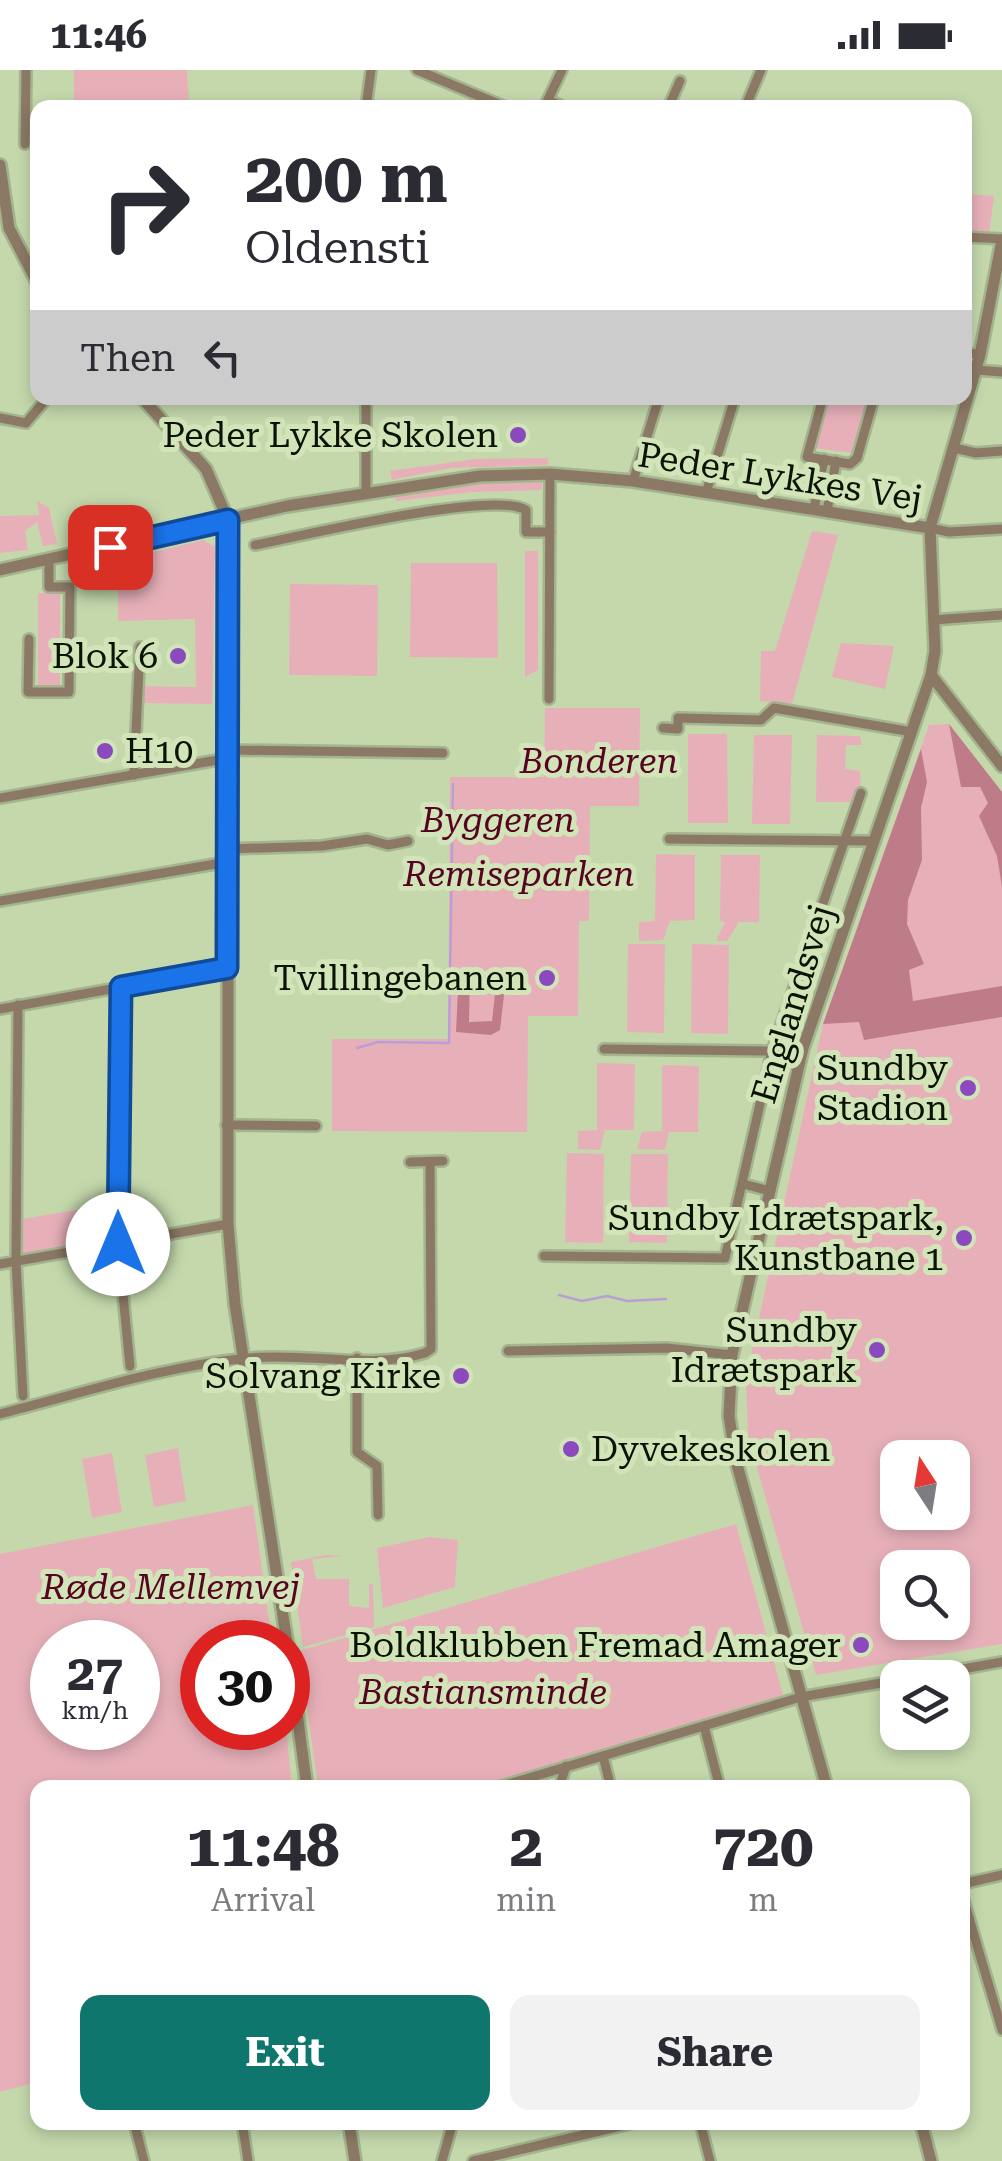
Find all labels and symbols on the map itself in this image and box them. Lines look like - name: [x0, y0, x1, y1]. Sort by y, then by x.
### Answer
- place label: Peder Lykke Skolen: [163, 415, 498, 456]
- marker: Peder Lykke Skolen: [507, 424, 529, 446]
- street label: Peder Lykkes Vej: [635, 434, 925, 520]
- pin: [68, 505, 153, 590]
- place label: Blok 6: [52, 636, 158, 677]
- marker: Blok 6: [167, 645, 189, 667]
- place label: H10: [125, 731, 193, 772]
- marker: H10: [94, 740, 116, 762]
- park label: Bonderen: [519, 741, 678, 782]
- park label: Byggeren: [420, 800, 575, 841]
- park label: Remiseparken: [402, 854, 635, 895]
- street label: Englandsvej: [743, 900, 843, 1108]
- place label: Tvillingebanen: [273, 958, 527, 999]
- marker: Tvillingebanen: [536, 967, 558, 989]
- place label: Sundby Stadion: [817, 1048, 948, 1129]
- marker: Sundby Stadion: [957, 1077, 979, 1099]
- position arrow: [66, 1192, 170, 1296]
- place label: Sundby Idrætspark, Kunstbane 1: [608, 1198, 944, 1279]
- marker: Sundby Idrætspark, Kunstbane 1: [953, 1227, 975, 1249]
- place label: Sundby Idrætspark: [671, 1310, 857, 1391]
- marker: Sundby Idrætspark: [866, 1339, 888, 1361]
- place label: Solvang Kirke: [205, 1356, 441, 1397]
- marker: Solvang Kirke: [450, 1365, 472, 1387]
- place label: Dyvekeskolen: [591, 1429, 830, 1470]
- marker: Dyvekeskolen: [560, 1438, 582, 1460]
- north arrow: [880, 1440, 970, 1530]
- park label: Røde Mellemvej: [41, 1567, 300, 1608]
- speed limit sign: 30: [180, 1620, 310, 1750]
- place label: Boldklubben Fremad Amager: [349, 1625, 841, 1666]
- marker: Boldklubben Fremad Amager: [850, 1634, 872, 1656]
- park label: Bastiansminde: [358, 1672, 607, 1713]

